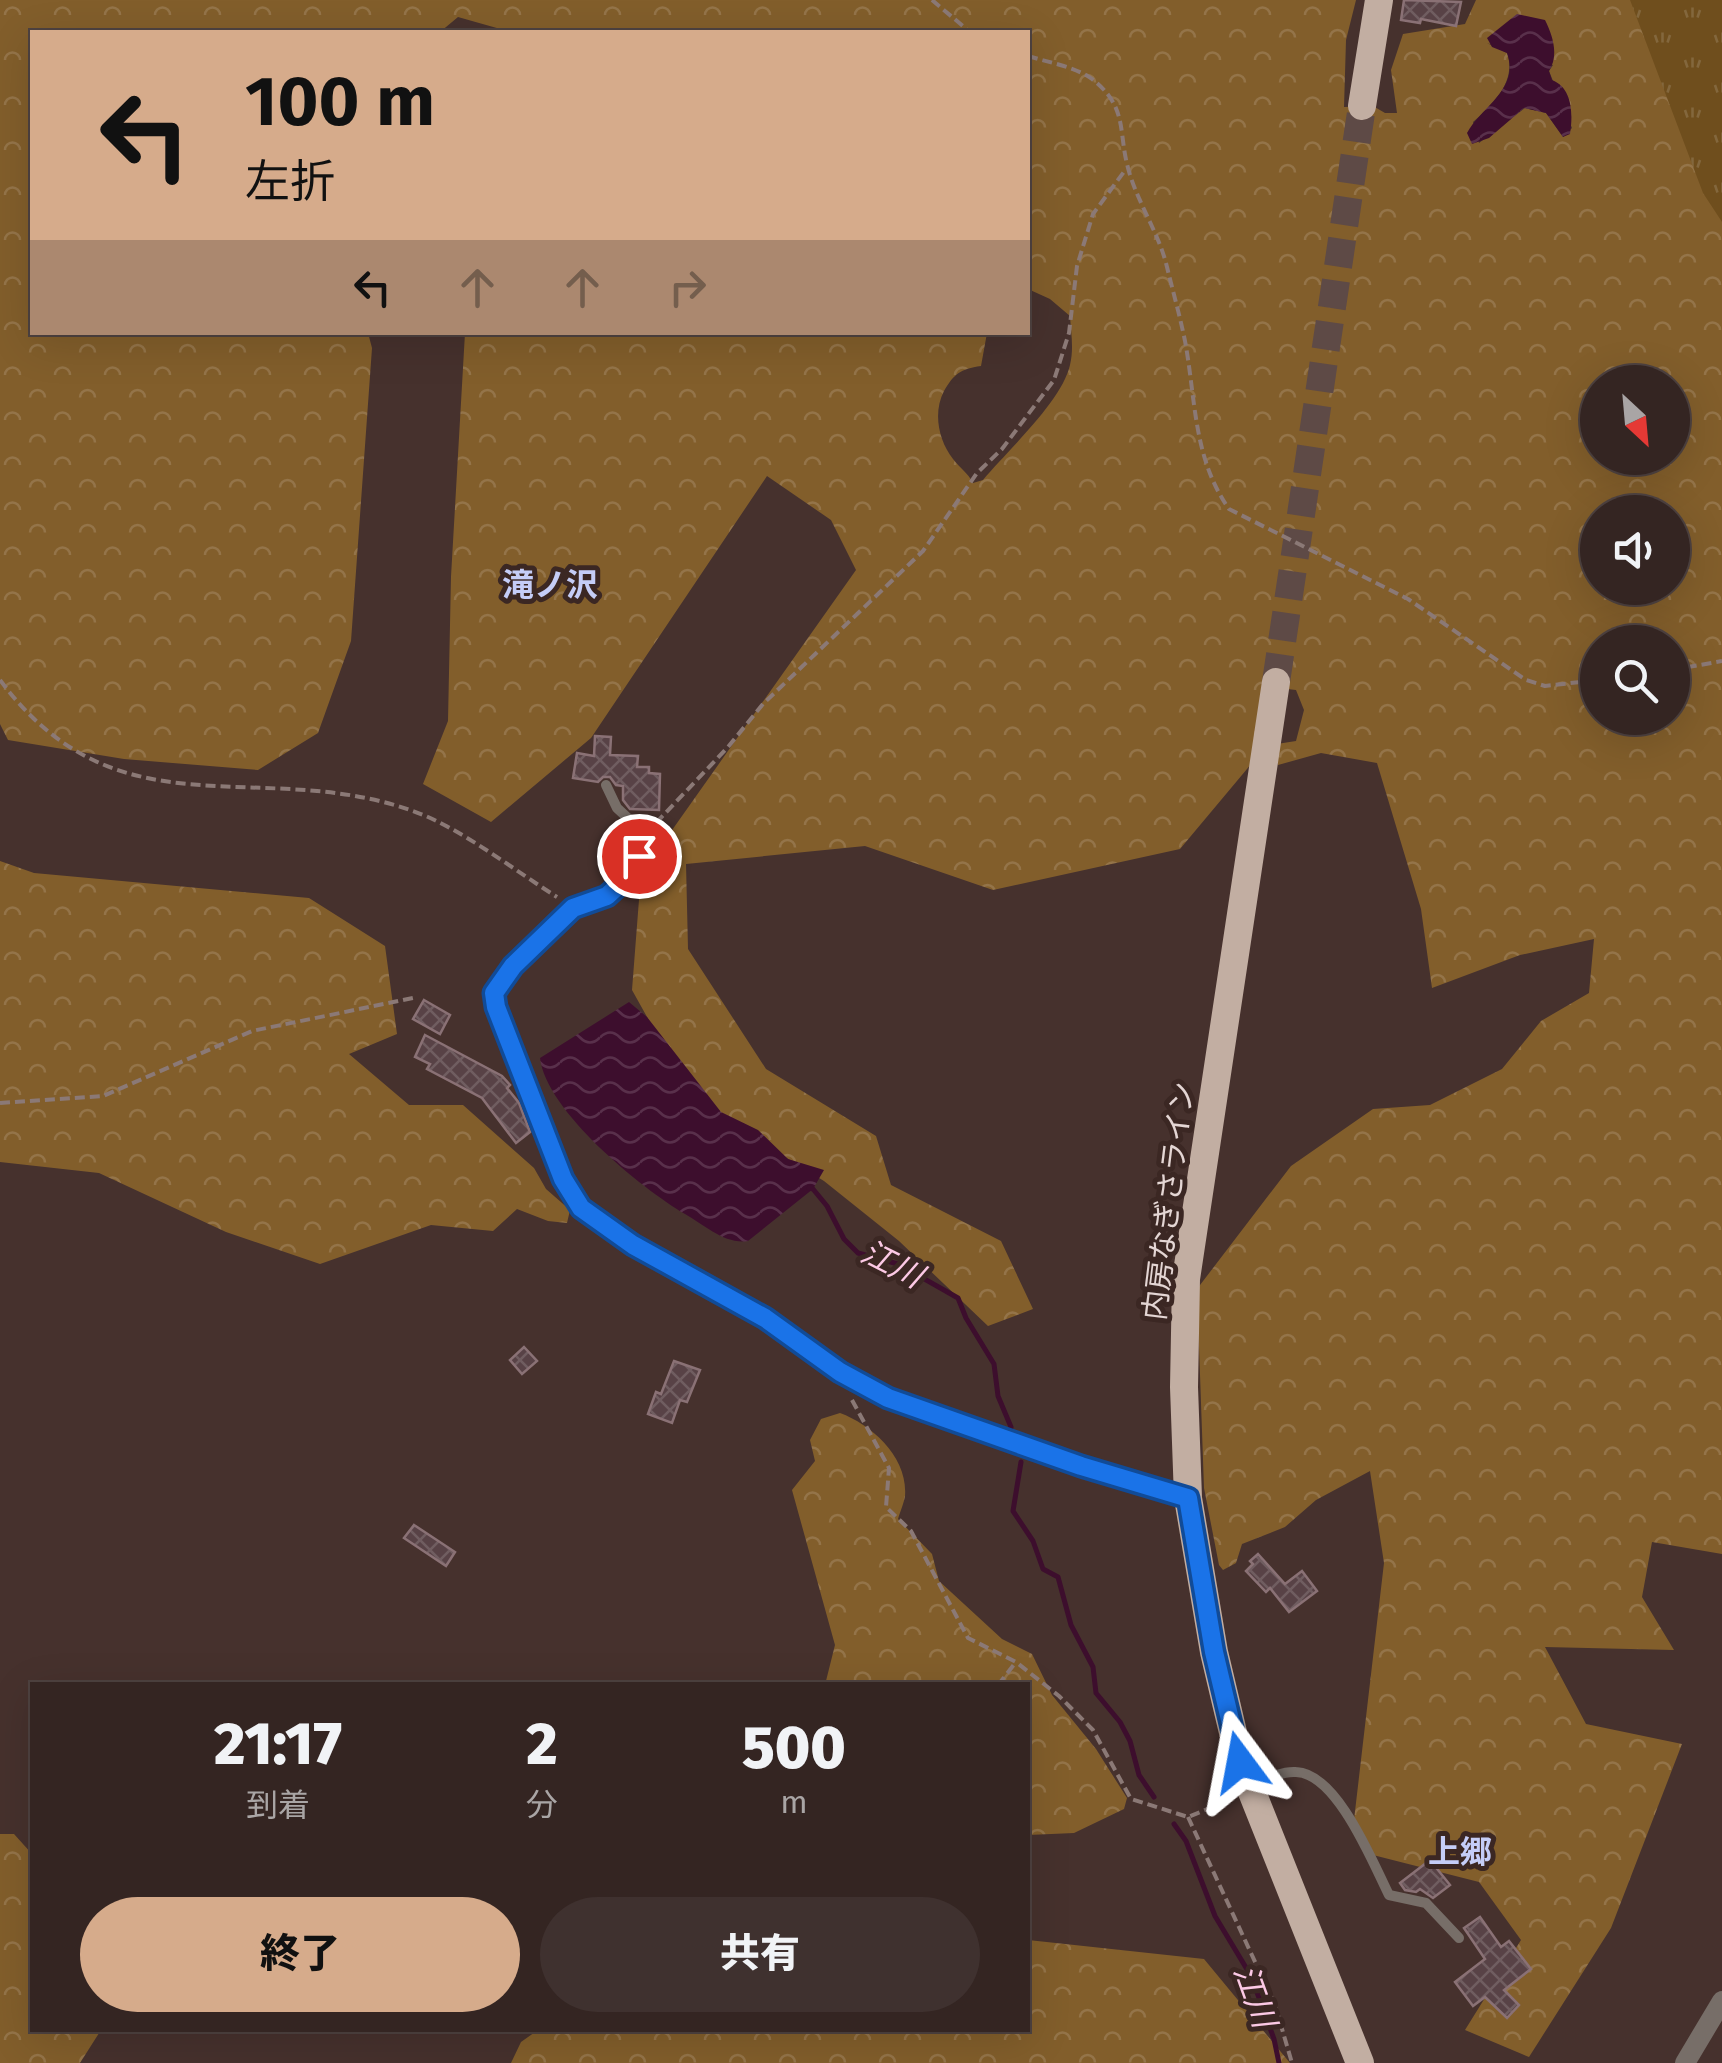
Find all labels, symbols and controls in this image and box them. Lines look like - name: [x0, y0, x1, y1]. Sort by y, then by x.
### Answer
- text: 100 m: [245, 60, 435, 144]
- icon: left: [80, 70, 210, 200]
- text: 左折: [245, 155, 335, 209]
- icon: left: [345, 260, 400, 315]
- icon: ahead: [450, 260, 505, 315]
- icon: ahead: [555, 260, 610, 315]
- icon: right: [660, 260, 715, 315]
- north arrow: [1580, 365, 1690, 475]
- map controls: [1580, 365, 1690, 735]
- button: sound: [1580, 495, 1690, 605]
- district label: 滝ノ沢: [502, 566, 598, 604]
- button: search: [1580, 625, 1690, 735]
- pin: [597, 814, 682, 899]
- icon: arrive: [612, 829, 667, 884]
- street label: 内房なぎさライン: [1137, 1080, 1201, 1322]
- water label: 江川: [855, 1233, 932, 1297]
- text: 21:17: [214, 1708, 342, 1780]
- text: 2: [526, 1708, 558, 1780]
- position arrow: [1188, 1710, 1292, 1814]
- text: 500: [742, 1712, 846, 1784]
- text: m: [780, 1783, 808, 1821]
- text: 到着: [246, 1786, 310, 1824]
- text: 分: [526, 1786, 558, 1824]
- district label: 上郷: [1428, 1833, 1492, 1871]
- button: 終了: [80, 1897, 520, 2012]
- button: 共有: [540, 1897, 980, 2012]
- water label: 江川: [1226, 1959, 1285, 2035]

